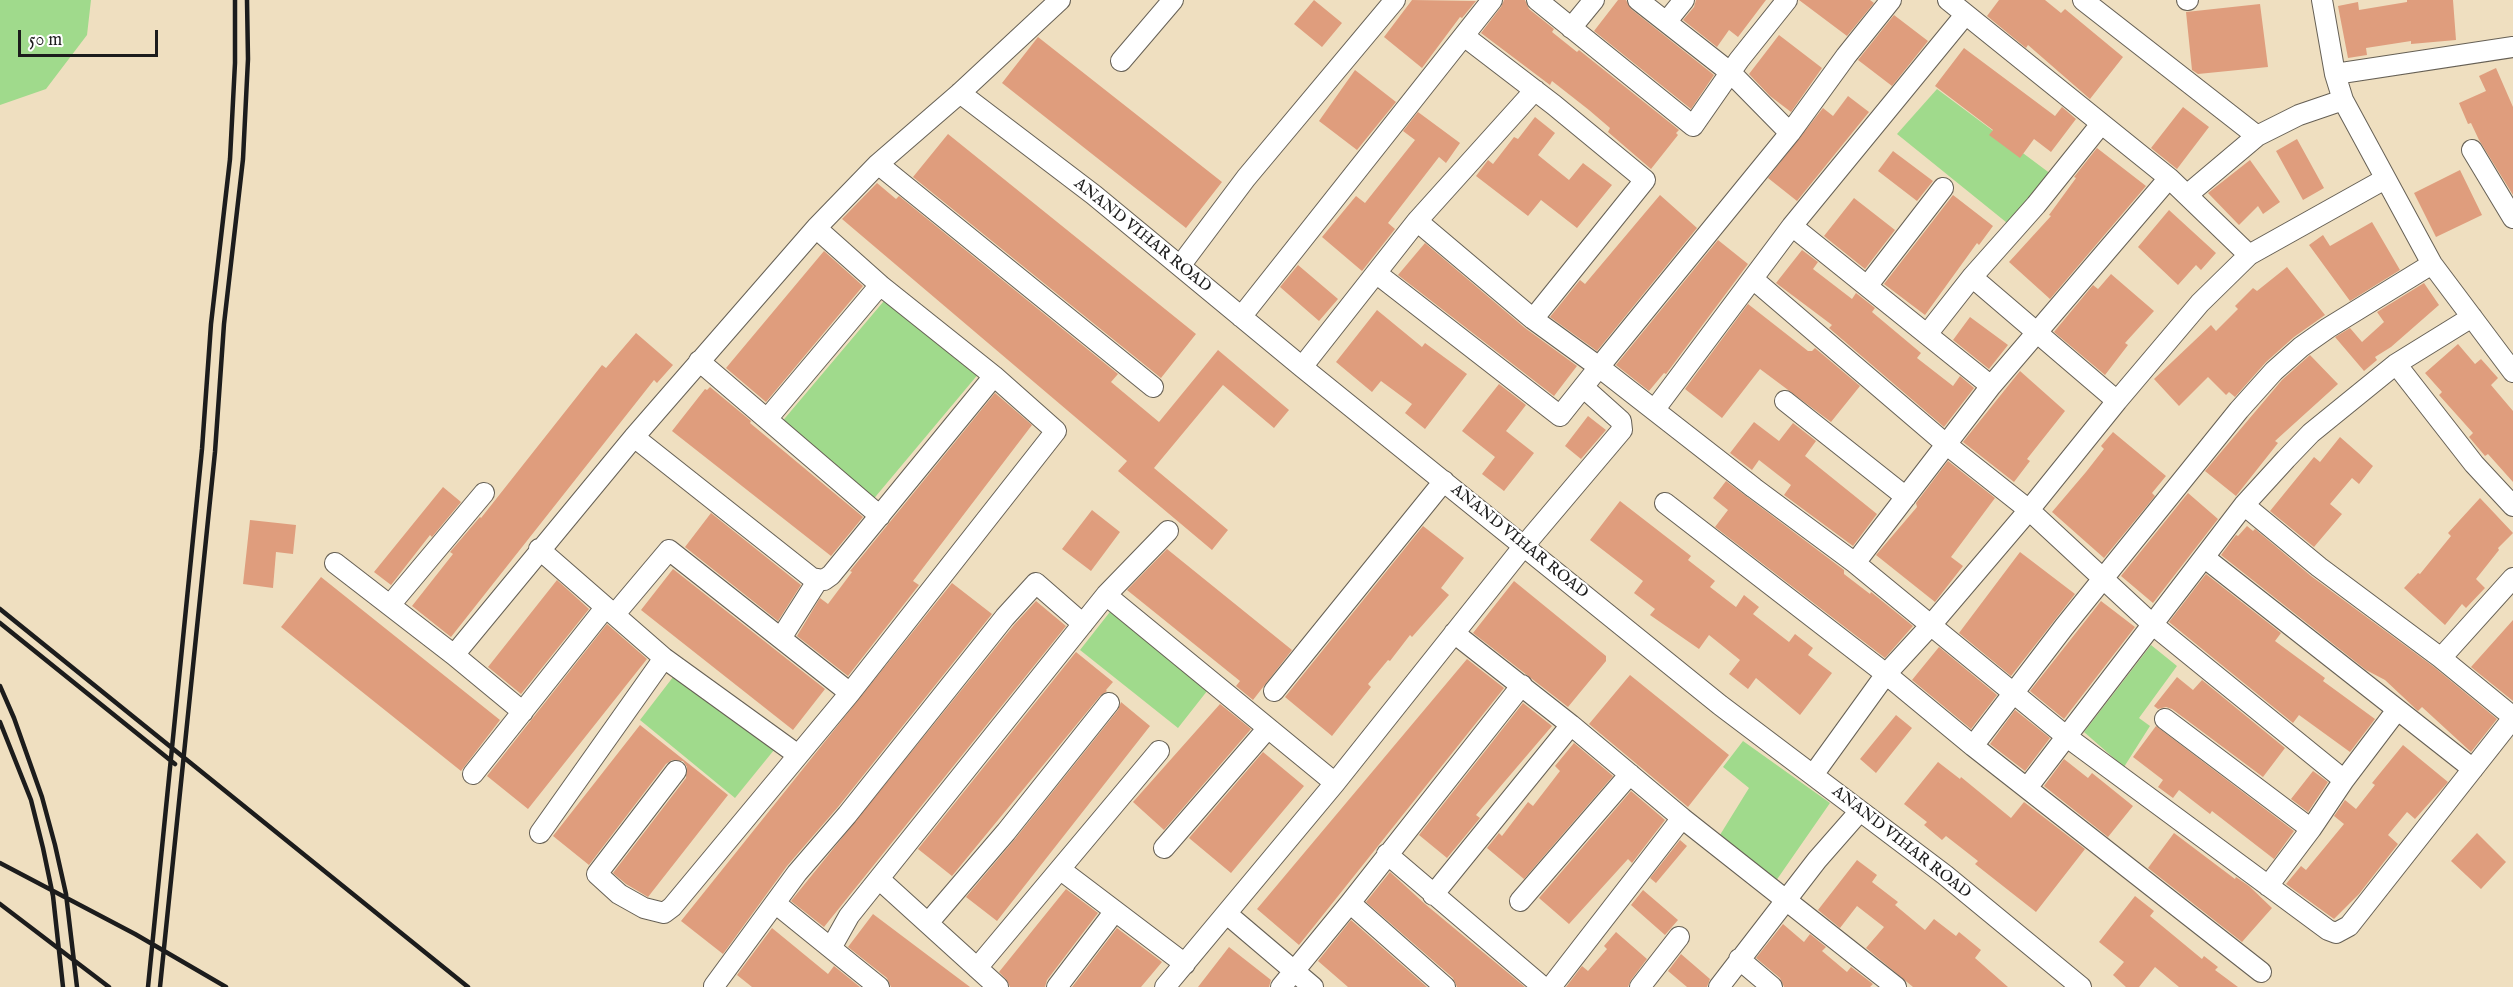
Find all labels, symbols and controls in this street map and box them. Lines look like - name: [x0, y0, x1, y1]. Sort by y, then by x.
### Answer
- scale bar: [21, 18, 160, 56]
- text: 50 m: [29, 29, 62, 52]
- street label: ANAND VIHAR ROAD: [1069, 175, 1215, 297]
- street label: ANAND VIHAR ROAD: [1446, 481, 1592, 603]
- street label: ANAND VIHAR ROAD: [1828, 783, 1974, 903]

